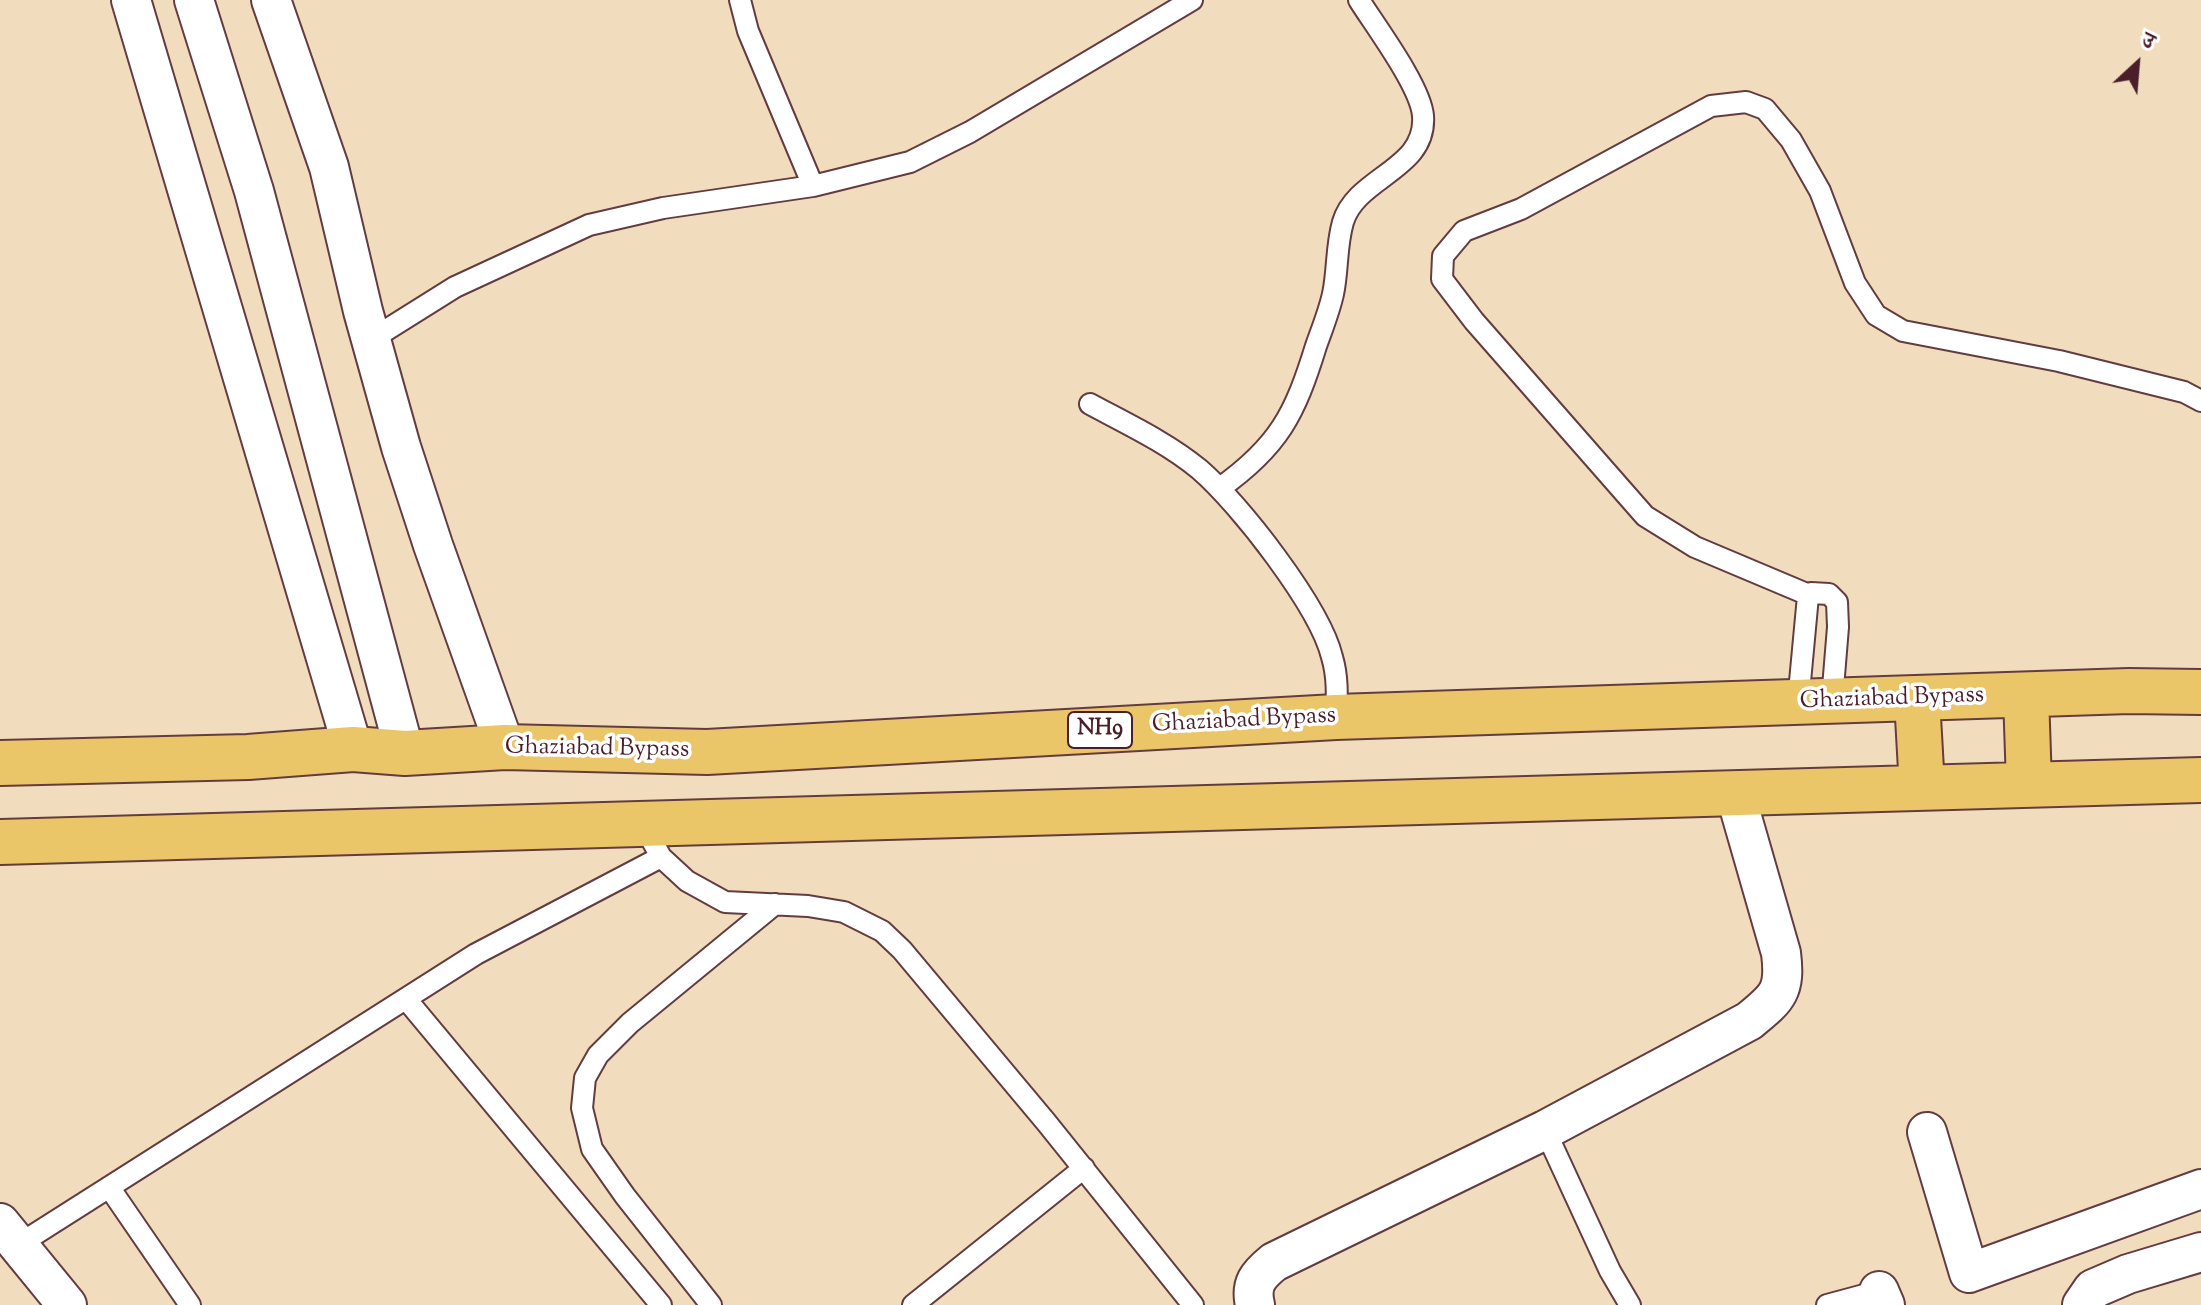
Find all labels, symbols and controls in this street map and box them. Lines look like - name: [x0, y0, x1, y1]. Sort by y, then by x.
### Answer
- north arrow: [2097, 24, 2177, 104]
- text: उ: [2135, 26, 2160, 59]
- street label: Ghaziabad Bypass: [1799, 682, 1985, 718]
- street label: Ghaziabad Bypass: [1151, 703, 1337, 741]
- road number: NH9: [1068, 712, 1132, 748]
- street label: Ghaziabad Bypass: [505, 734, 689, 766]

